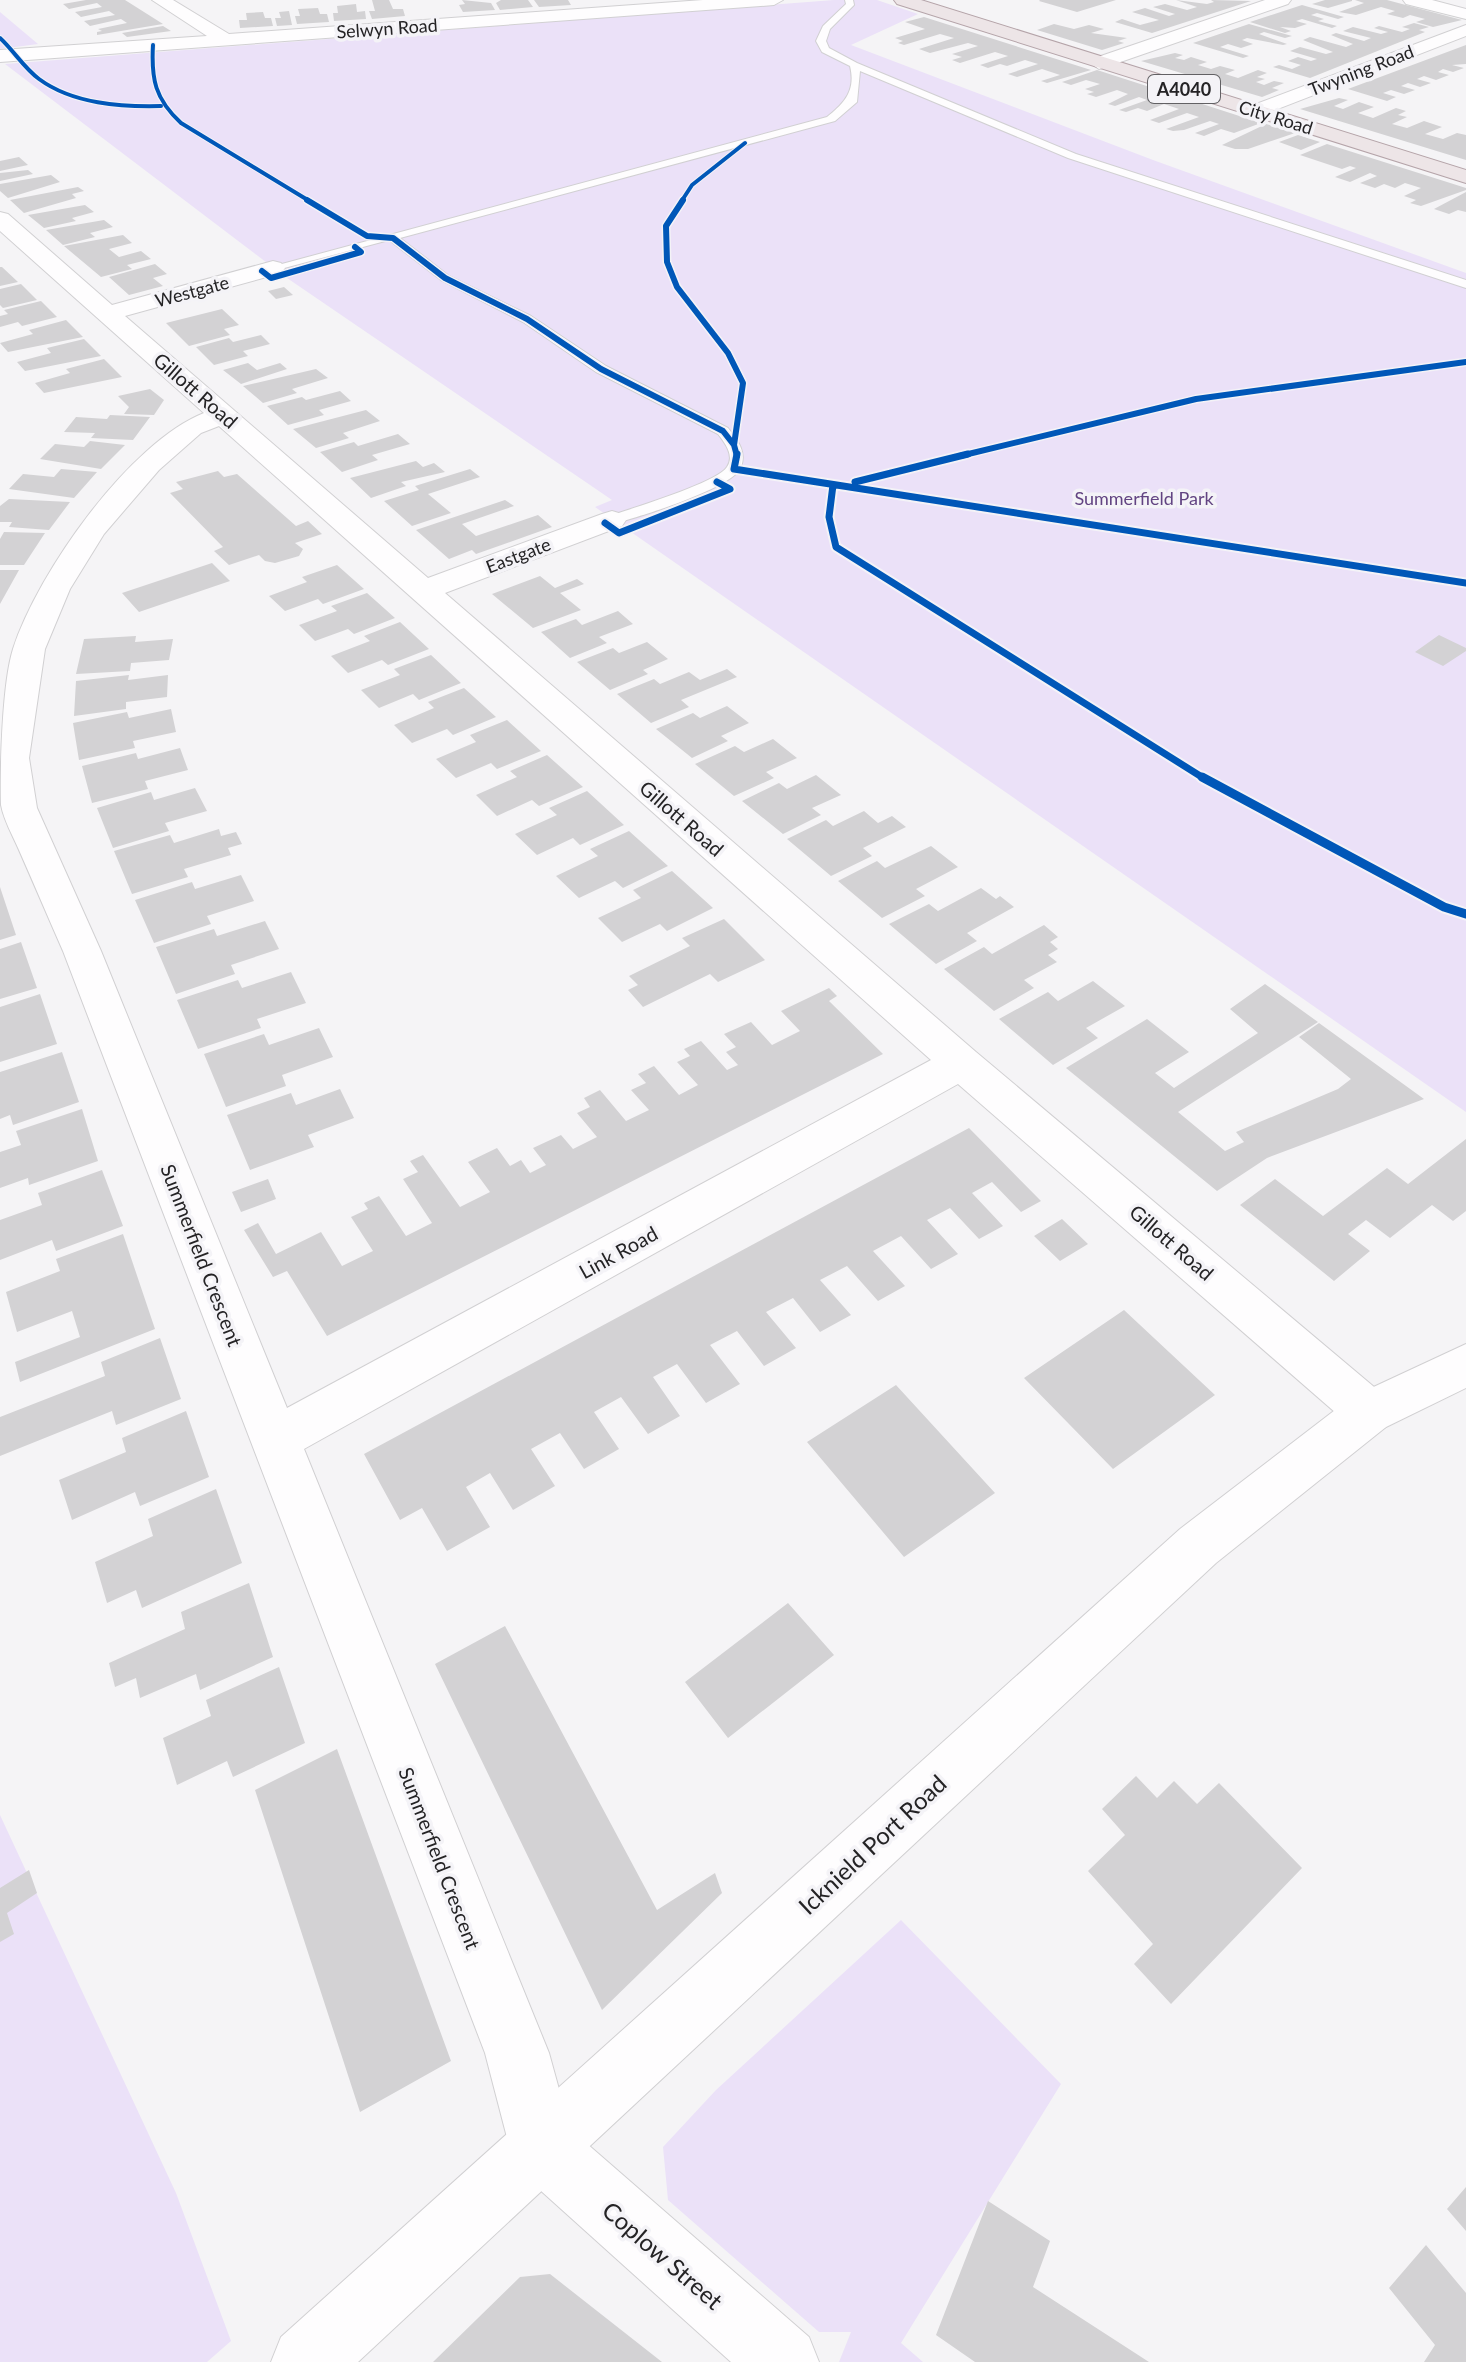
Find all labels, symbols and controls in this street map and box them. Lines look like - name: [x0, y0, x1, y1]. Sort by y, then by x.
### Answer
- street label: Selwyn Road: [336, 13, 438, 43]
- street label: Twyning Road: [1305, 40, 1417, 100]
- road number: A4040: [1148, 75, 1220, 103]
- street label: City Road: [1236, 95, 1316, 139]
- street label: Westgate: [153, 271, 231, 311]
- street label: Gillott Road: [149, 347, 243, 433]
- park label: Summerfield Park: [1074, 487, 1214, 509]
- street label: Eastgate: [483, 533, 553, 577]
- street label: Gillott Road: [635, 775, 729, 861]
- street label: Summerfield Crescent: [156, 1161, 248, 1349]
- street label: Gillott Road: [1125, 1199, 1219, 1285]
- street label: Link Road: [575, 1221, 661, 1283]
- street label: Summerfield Crescent: [394, 1764, 486, 1952]
- street label: Icknield Port Road: [792, 1768, 952, 1920]
- street label: Coplow Street: [597, 2195, 729, 2315]

